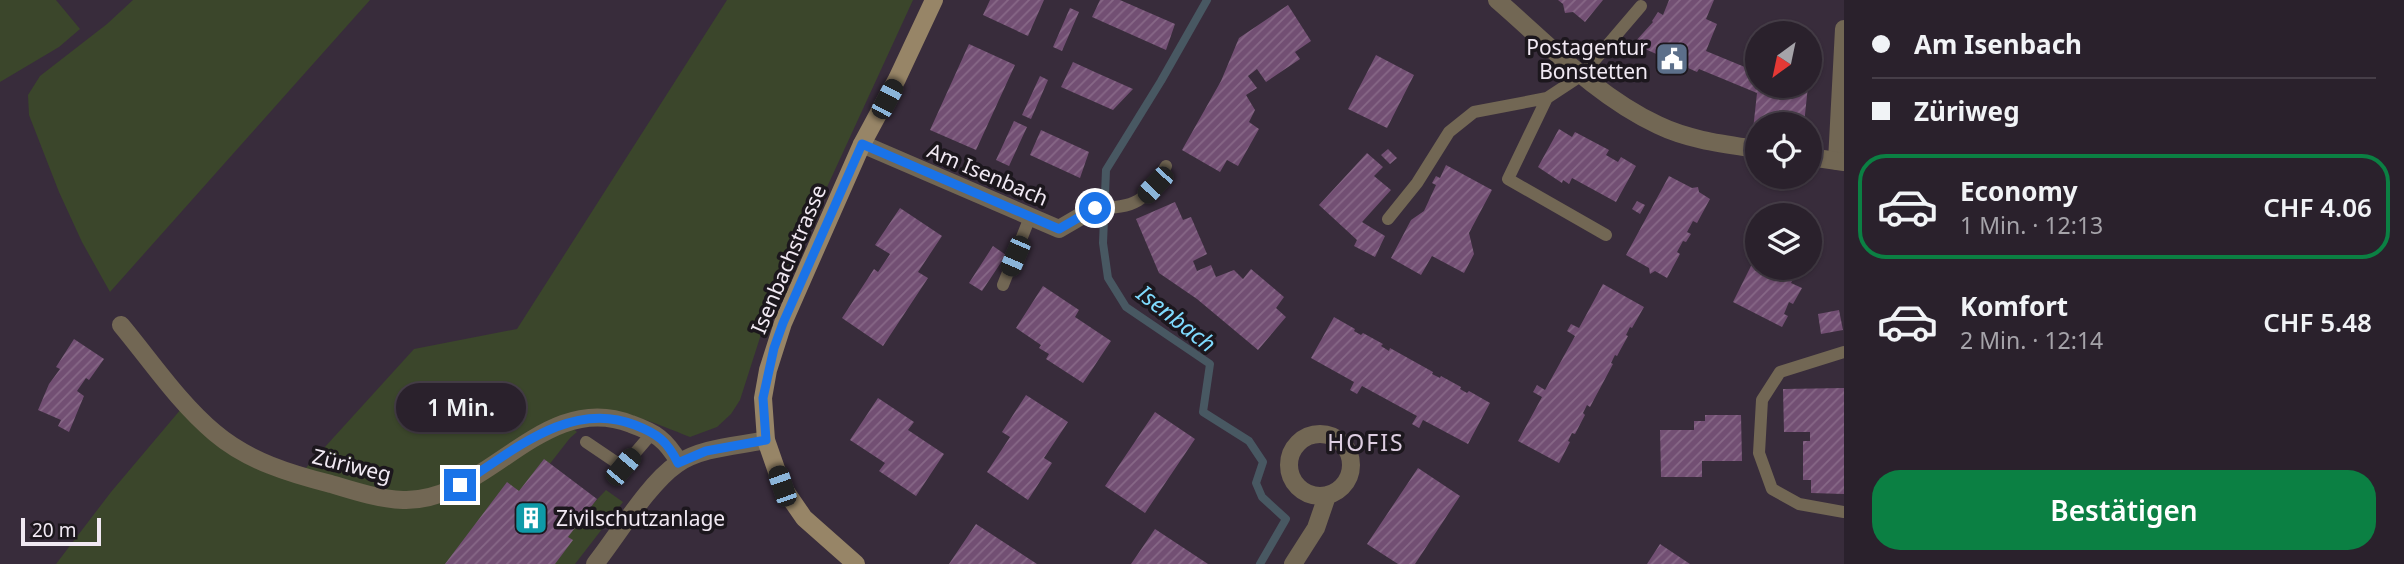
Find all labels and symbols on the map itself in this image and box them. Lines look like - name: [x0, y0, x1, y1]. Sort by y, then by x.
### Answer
- north arrow: [1745, 21, 1822, 98]
- place label: Postagentur Bonstetten: [1526, 33, 1648, 85]
- public building icon: Postagentur Bonstetten: [1653, 40, 1691, 78]
- car: [868, 76, 907, 122]
- street label: Am Isenbach: [923, 136, 1053, 212]
- car: [1133, 162, 1178, 208]
- street label: Isenbachstrasse: [744, 180, 832, 338]
- route start: [1079, 192, 1111, 224]
- car: [998, 233, 1033, 279]
- water label: Isenbach: [1130, 276, 1223, 359]
- callout: 1 Min.: [395, 384, 525, 433]
- district label: HOFIS: [1327, 426, 1405, 458]
- street label: Züriweg: [310, 442, 394, 488]
- car: [602, 444, 645, 490]
- car: [766, 463, 799, 509]
- route end: [444, 469, 476, 501]
- building icon: Zivilschutzanlage: [512, 499, 550, 537]
- place label: Zivilschutzanlage: [556, 504, 725, 532]
- scale bar: [21, 515, 102, 547]

